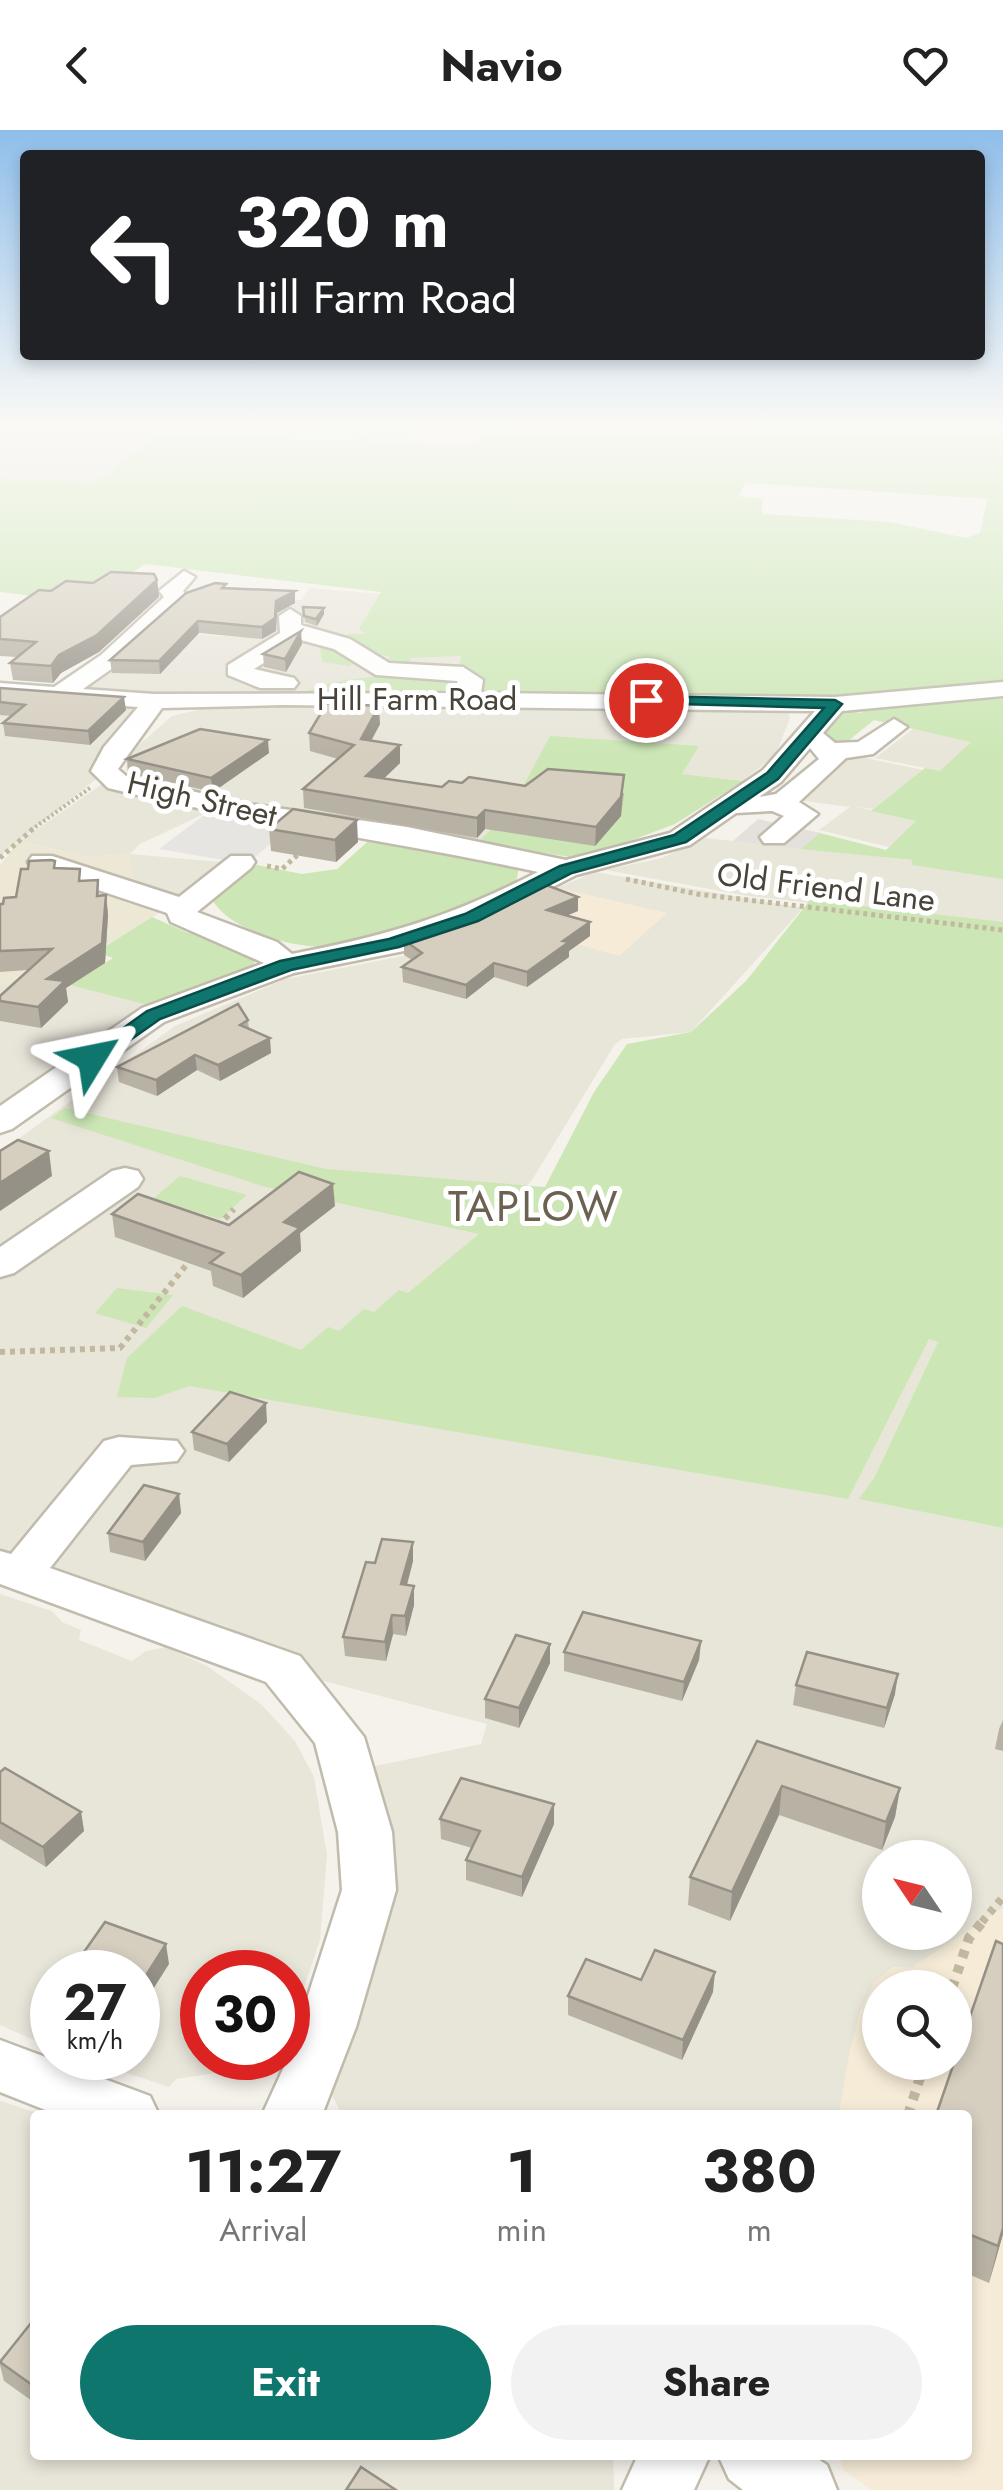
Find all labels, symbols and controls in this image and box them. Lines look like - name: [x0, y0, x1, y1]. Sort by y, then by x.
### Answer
- text: Navio: [440, 33, 563, 98]
- icon: back: [50, 38, 105, 93]
- icon: heart: [898, 38, 953, 93]
- text: 320 m: [235, 172, 449, 273]
- icon: left: [70, 190, 200, 320]
- text: Hill Farm Road: [235, 265, 517, 330]
- pin: [604, 658, 689, 743]
- icon: arrive: [619, 673, 674, 728]
- street label: Hill Farm Road: [317, 676, 517, 722]
- street label: High Street: [123, 759, 282, 839]
- street label: Old Friend Lane: [714, 851, 938, 923]
- position arrow: [40, 1006, 144, 1110]
- district label: TAPLOW: [448, 1176, 620, 1237]
- north arrow: [862, 1840, 972, 1950]
- map controls: [862, 1840, 972, 2080]
- speed limit sign: 30: [180, 1950, 310, 2080]
- text: 27: [64, 1966, 126, 2039]
- button: search: [862, 1970, 972, 2080]
- text: km/h: [67, 2022, 123, 2058]
- text: 11:27: [185, 2128, 341, 2215]
- text: 1: [506, 2128, 537, 2215]
- text: 380: [702, 2128, 817, 2215]
- text: Arrival: [219, 2207, 307, 2253]
- text: min: [497, 2207, 547, 2253]
- text: m: [747, 2207, 772, 2253]
- button: Exit: [80, 2325, 491, 2440]
- button: Share: [511, 2325, 922, 2440]

